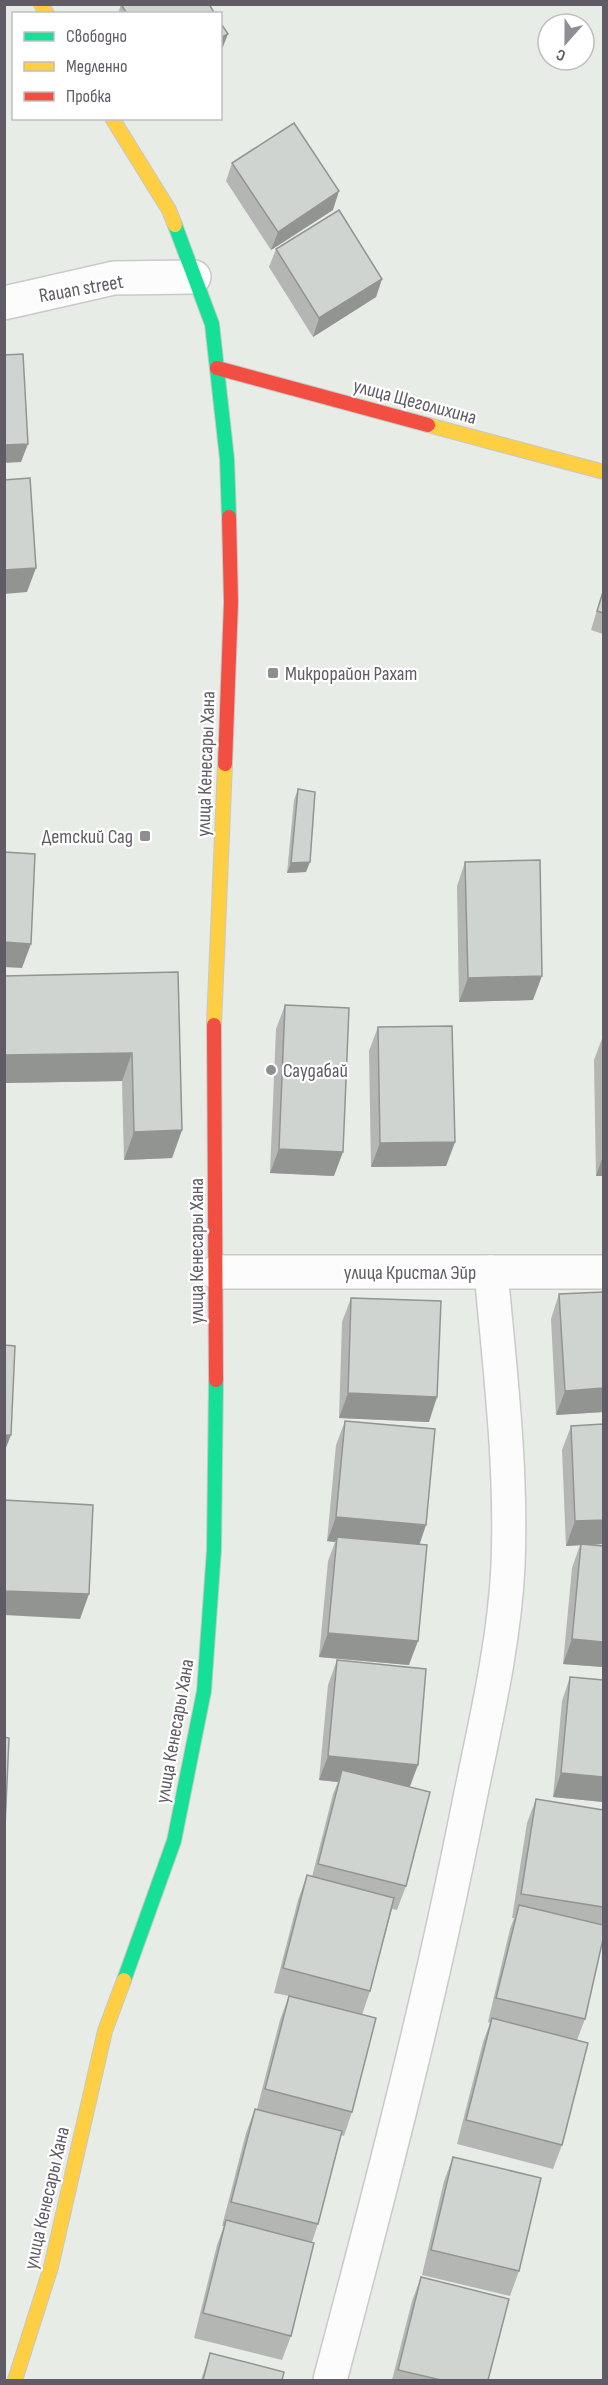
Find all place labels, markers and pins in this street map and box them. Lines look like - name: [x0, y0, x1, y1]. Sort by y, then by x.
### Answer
- place label: Микрорайон Рахат: [285, 662, 417, 686]
- marker: Микрорайон Рахат: [266, 666, 280, 680]
- place label: Детский Сад: [42, 825, 133, 849]
- marker: Детский Сад: [138, 829, 152, 843]
- place label: Саудабай: [283, 1059, 348, 1083]
- marker: Саудабай: [264, 1063, 278, 1077]

